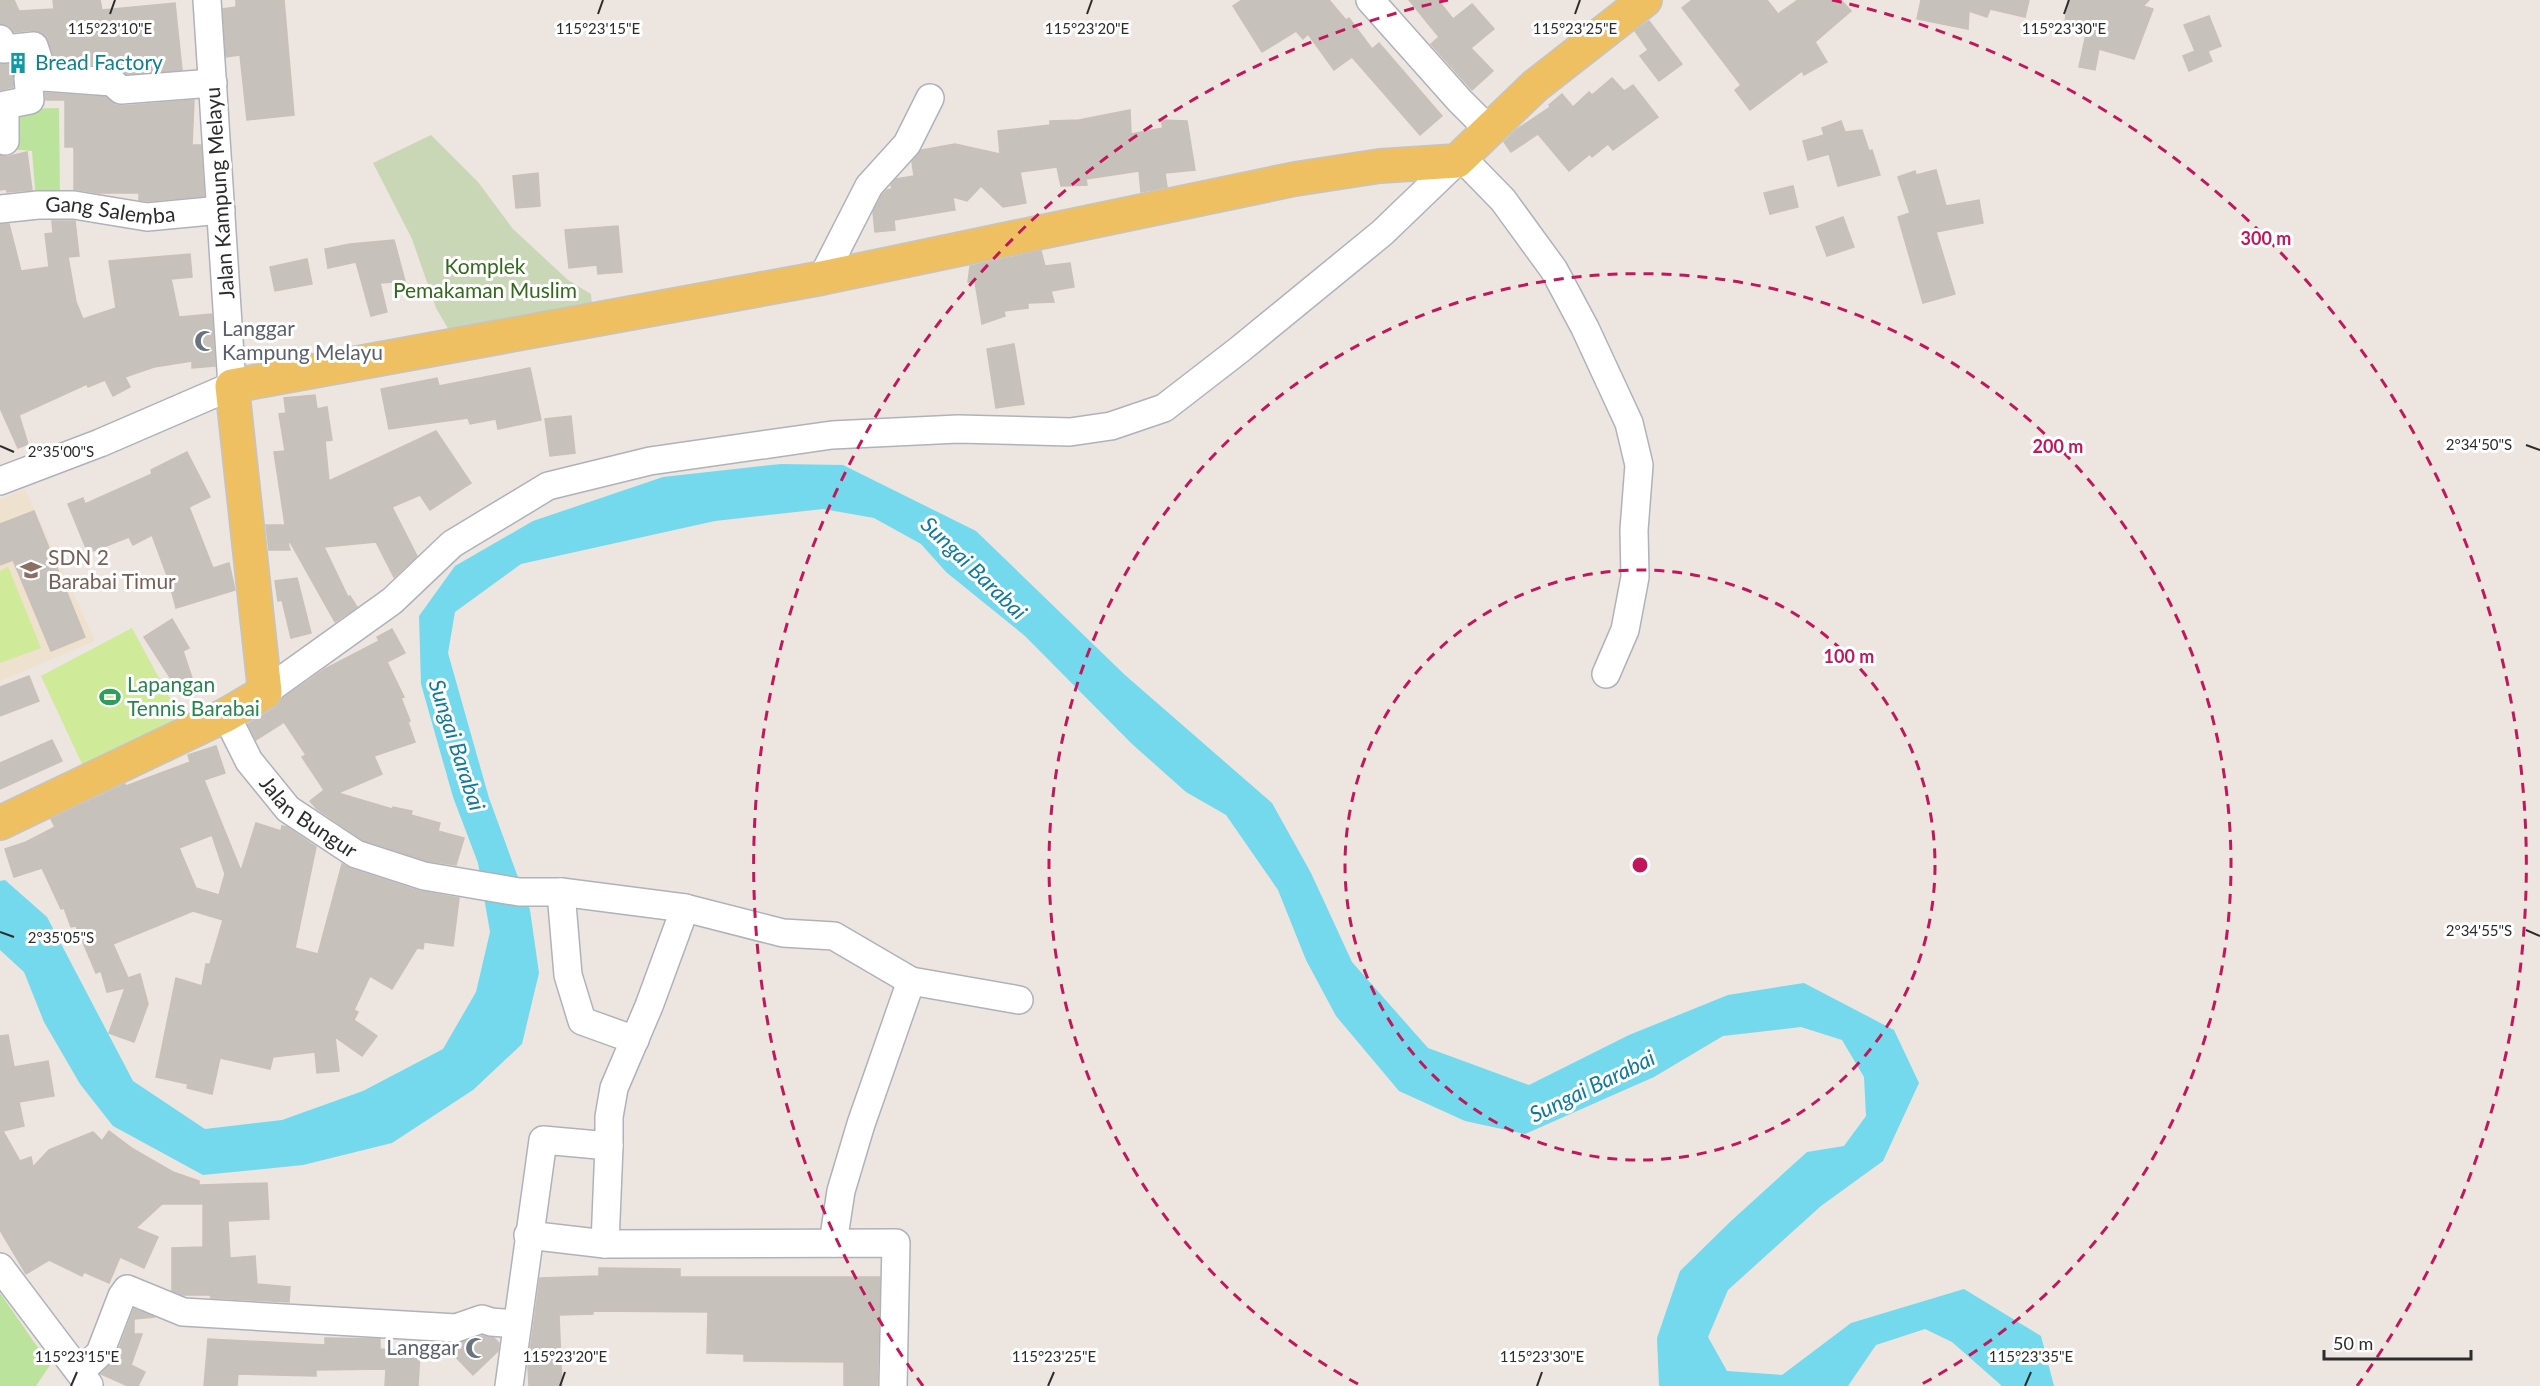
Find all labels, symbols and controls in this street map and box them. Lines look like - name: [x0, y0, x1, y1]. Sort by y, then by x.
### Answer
- text: 115°23'10"E: [68, 19, 152, 37]
- text: 115°23'15"E: [556, 19, 640, 37]
- text: 115°23'20"E: [1045, 19, 1129, 37]
- text: 115°23'25"E: [1533, 19, 1617, 37]
- text: 115°23'30"E: [2022, 19, 2106, 37]
- place label: Bread Factory: [35, 49, 163, 74]
- building icon: Bread Factory: [6, 51, 30, 75]
- street label: Jalan Kampung Melayu: [199, 86, 238, 300]
- street label: Gang Salemba: [45, 191, 176, 229]
- text: 300 m: [2241, 227, 2291, 249]
- park label: Komplek Pemakaman Muslim: [393, 253, 577, 302]
- place label: Langgar Kampung Melayu: [222, 315, 383, 364]
- mosque icon: Langgar Kampung Melayu: [193, 329, 217, 353]
- text: 200 m: [2033, 435, 2083, 457]
- text: 2°34'50"S: [2446, 435, 2512, 453]
- text: 2°35'00"S: [28, 442, 94, 460]
- water label: Sungai Barabai: [916, 511, 1033, 625]
- place label: SDN 2 Barabai Timur: [48, 544, 176, 593]
- school or university icon: SDN 2 Barabai Timur: [19, 558, 43, 582]
- text: 100 m: [1824, 645, 1874, 667]
- place label: Lapangan Tennis Barabai: [127, 671, 260, 720]
- water label: Sungai Barabai: [424, 676, 491, 814]
- sports icon: Lapangan Tennis Barabai: [98, 685, 122, 709]
- street label: Jalan Bungur: [255, 770, 363, 862]
- centre of rings: [1630, 855, 1650, 875]
- text: 2°34'55"S: [2446, 921, 2512, 939]
- text: 2°35'05"S: [28, 928, 94, 946]
- water label: Sungai Barabai: [1525, 1044, 1659, 1128]
- scale bar: [2324, 1323, 2471, 1361]
- text: 50 m: [2333, 1332, 2373, 1354]
- place label: Langgar: [386, 1334, 459, 1359]
- mosque icon: Langgar: [464, 1336, 488, 1360]
- text: 115°23'15"E: [35, 1347, 119, 1365]
- text: 115°23'20"E: [523, 1347, 607, 1365]
- text: 115°23'25"E: [1012, 1347, 1096, 1365]
- text: 115°23'30"E: [1500, 1347, 1584, 1365]
- text: 115°23'35"E: [1989, 1347, 2073, 1365]

